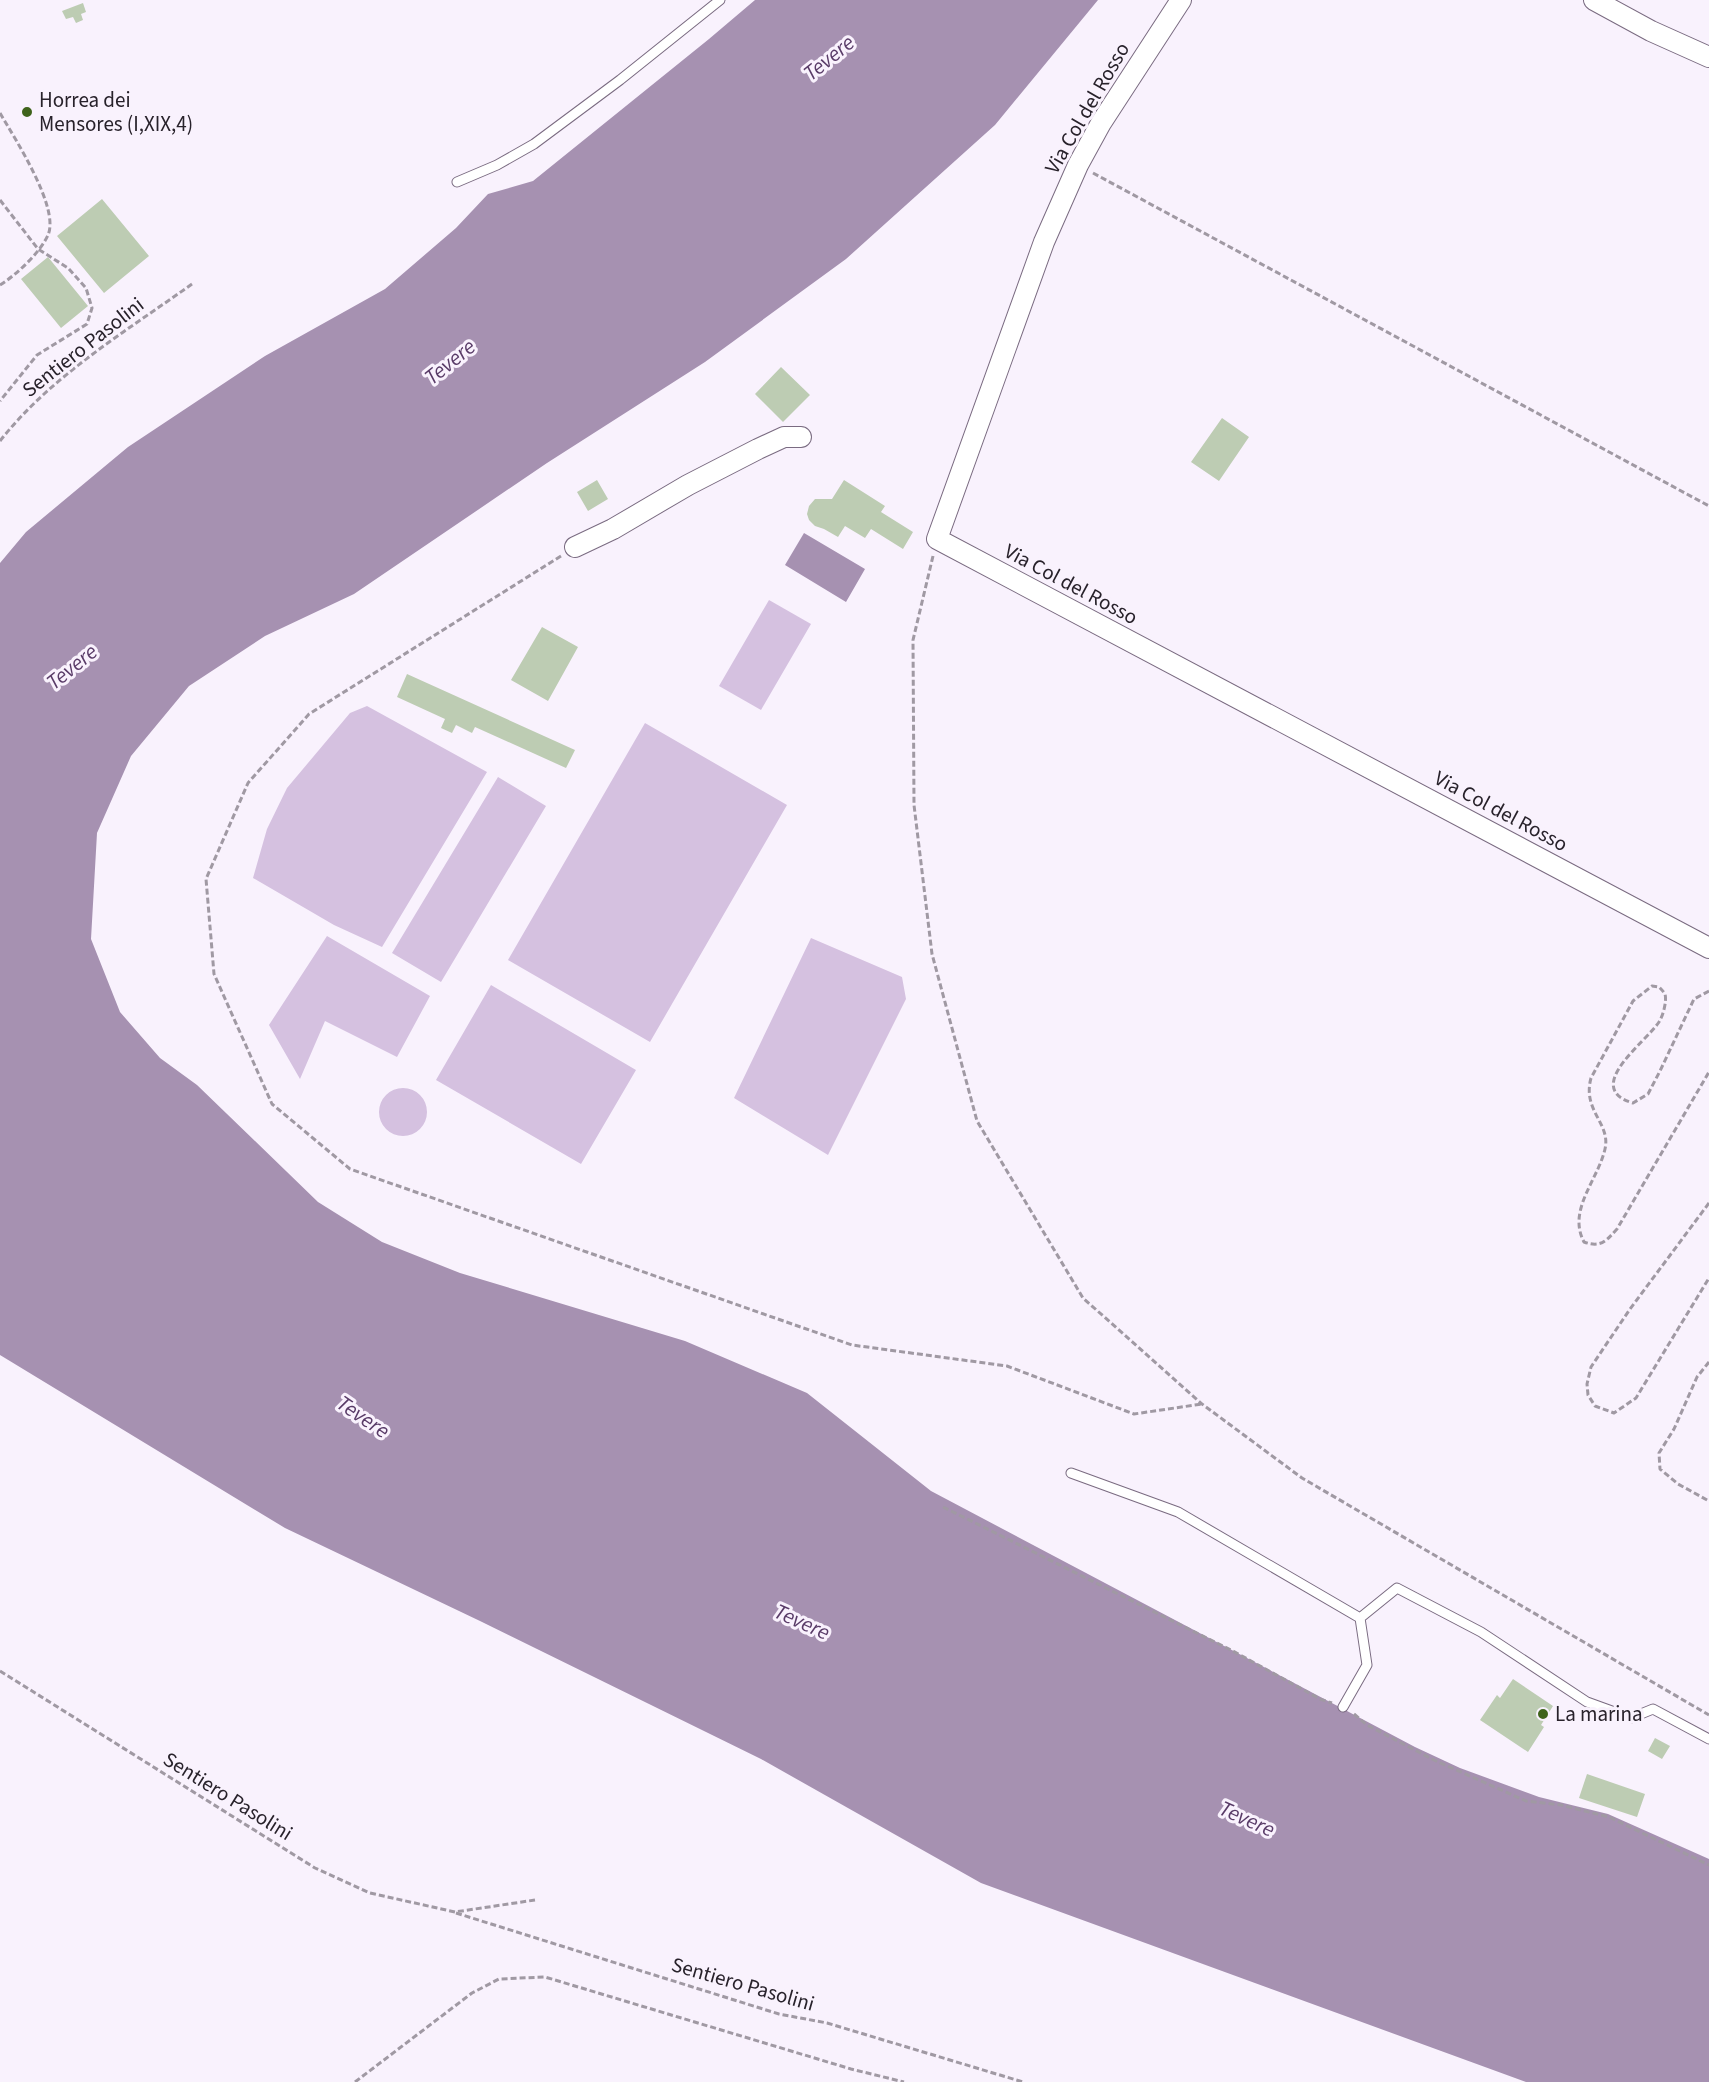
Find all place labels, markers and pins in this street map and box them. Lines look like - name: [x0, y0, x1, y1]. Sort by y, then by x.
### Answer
- place label: Horrea dei Mensores (I,XIX,4): [39, 85, 193, 139]
- marker: Horrea dei Mensores (I,XIX,4): [20, 105, 34, 119]
- place label: La marina: [1555, 1699, 1643, 1729]
- marker: La marina: [1536, 1707, 1550, 1721]

